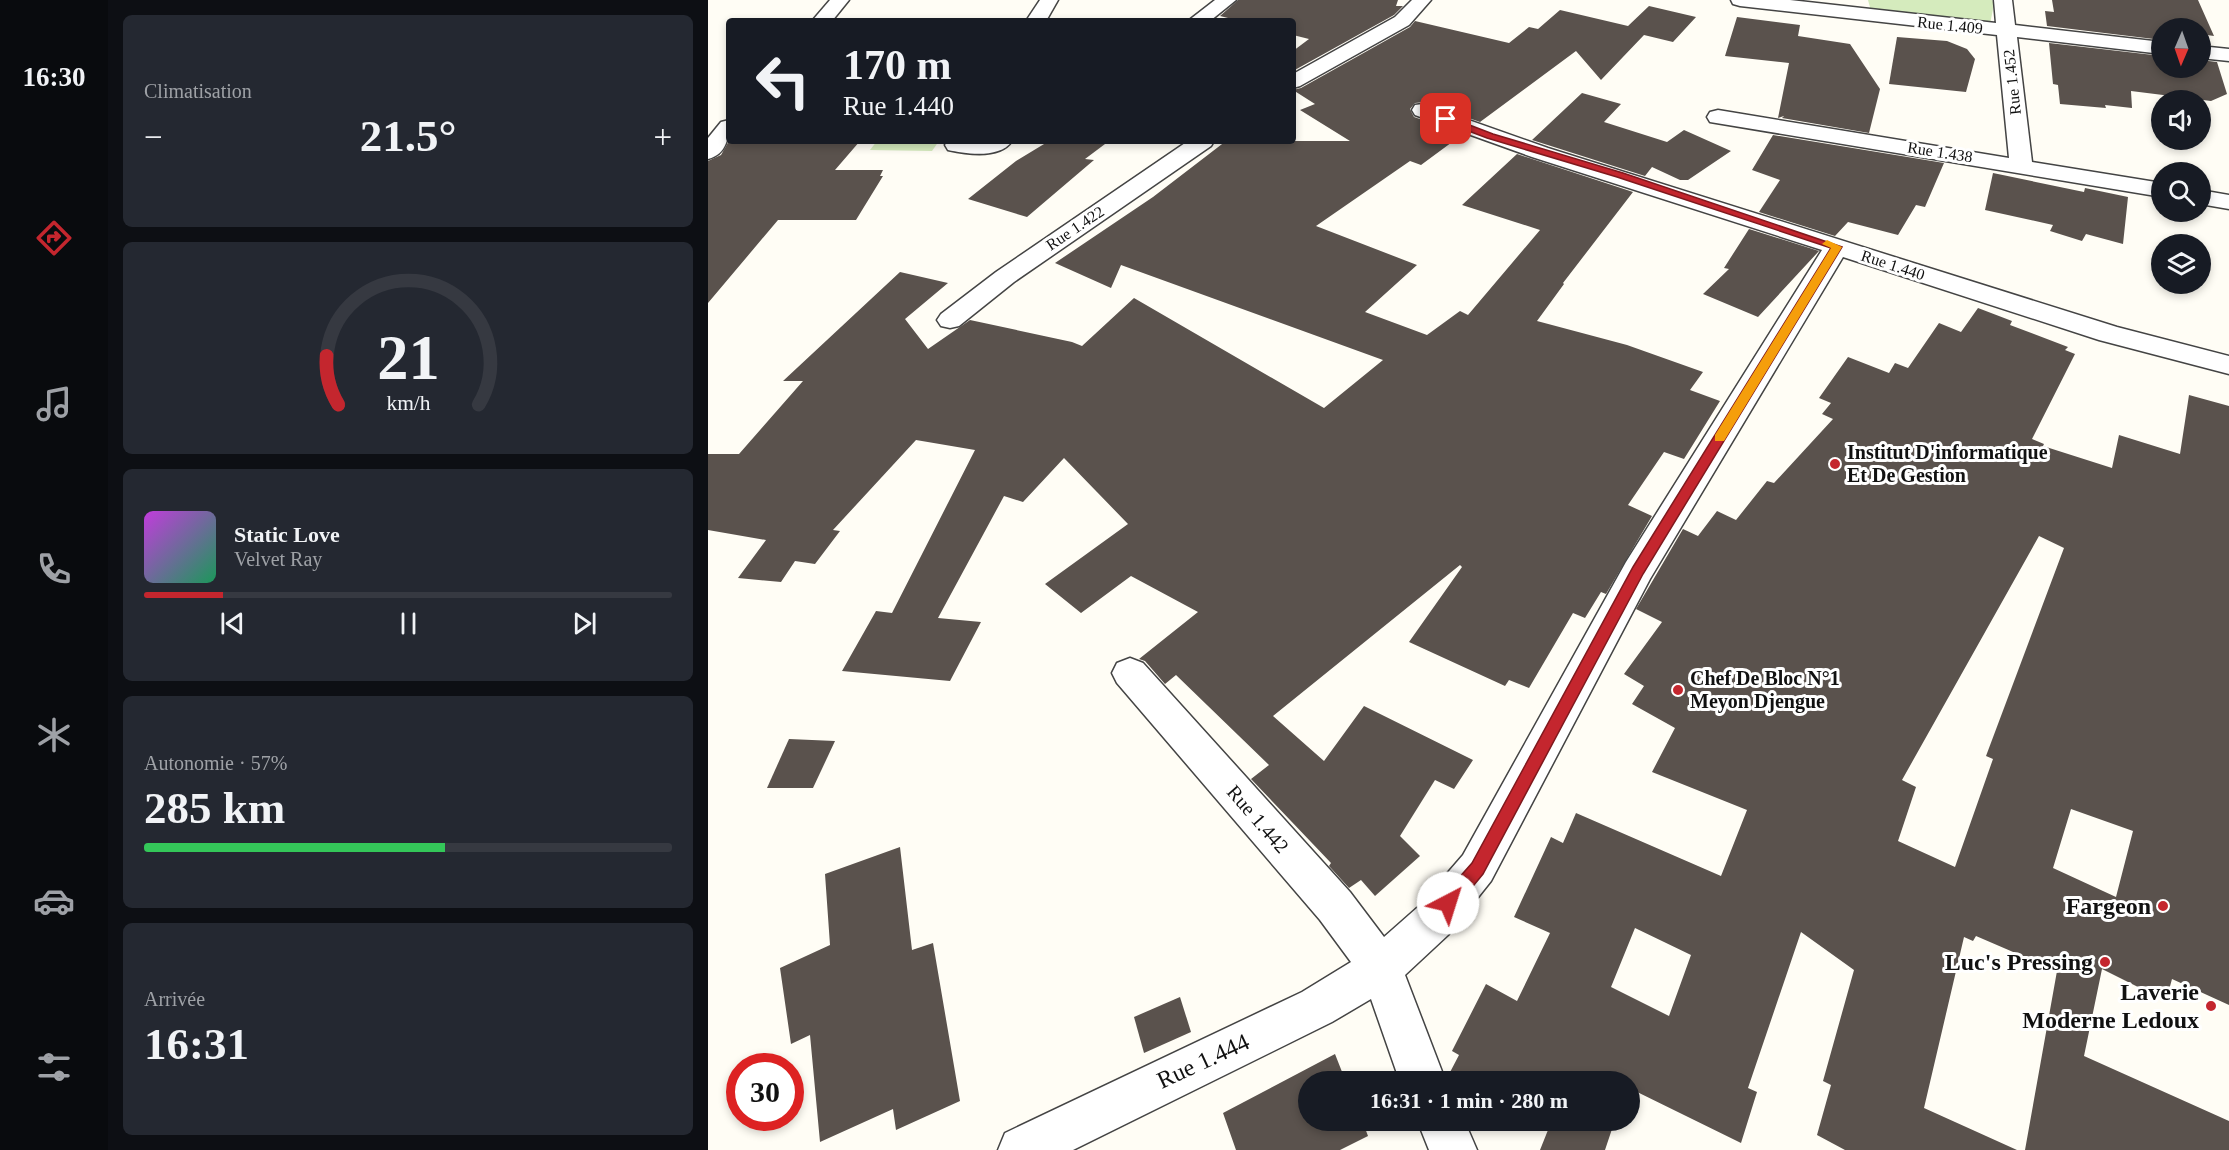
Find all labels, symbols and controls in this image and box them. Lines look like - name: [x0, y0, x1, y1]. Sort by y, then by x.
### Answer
- street label: Rue 1.409: [1916, 13, 1984, 37]
- north arrow: [2151, 18, 2211, 78]
- map controls: [2151, 18, 2211, 294]
- icon: left: [744, 42, 822, 120]
- text: 170 m: [843, 42, 952, 88]
- street label: Rue 1.452: [2000, 48, 2024, 116]
- text: 16:30: [23, 62, 86, 92]
- text: Climatisation: [144, 80, 252, 102]
- button: sound: [2151, 90, 2211, 150]
- text: Rue 1.440: [843, 91, 954, 121]
- pin: [1420, 93, 1471, 144]
- icon: arrive: [1429, 102, 1462, 135]
- text: 21.5°: [360, 111, 456, 161]
- text: −: [144, 119, 163, 155]
- text: +: [653, 119, 672, 155]
- street label: Rue 1.438: [1906, 138, 1974, 166]
- button: search: [2151, 162, 2211, 222]
- street label: Rue 1.422: [1043, 203, 1107, 253]
- icon: directions: [33, 217, 75, 259]
- button: layers: [2151, 234, 2211, 294]
- street label: Rue 1.440: [1859, 247, 1927, 283]
- text: 21: [377, 323, 439, 392]
- icon: music: [33, 383, 75, 425]
- text: km/h: [386, 391, 430, 415]
- place label: Institut D'informatique Et De Gestion: [1847, 441, 2048, 486]
- marker: Institut D'informatique Et De Gestion: [1828, 457, 1842, 471]
- text: Static Love: [234, 522, 340, 547]
- icon: phone: [33, 548, 75, 590]
- text: Velvet Ray: [234, 548, 322, 570]
- icon: previous: [216, 607, 249, 640]
- icon: pause: [392, 607, 425, 640]
- icon: next: [568, 607, 601, 640]
- place label: Chef De Bloc N°1 Meyon Djengue: [1690, 667, 1840, 713]
- marker: Chef De Bloc N°1 Meyon Djengue: [1671, 683, 1685, 697]
- icon: climate: [33, 714, 75, 756]
- text: Autonomie · 57%: [144, 752, 287, 774]
- street label: Rue 1.442: [1223, 781, 1293, 857]
- text: 285 km: [144, 783, 285, 833]
- position arrow: [1416, 871, 1480, 935]
- icon: car: [33, 880, 75, 922]
- place label: Fargeon: [2066, 893, 2151, 919]
- marker: Fargeon: [2156, 899, 2170, 913]
- place label: Luc's Pressing: [1945, 949, 2093, 975]
- marker: Luc's Pressing: [2098, 955, 2112, 969]
- place label: Laverie Moderne Ledoux: [2022, 979, 2199, 1033]
- text: Arrivée: [144, 988, 205, 1010]
- marker: Laverie Moderne Ledoux: [2204, 999, 2218, 1013]
- text: 16:31: [144, 1019, 249, 1069]
- street label: Rue 1.444: [1153, 1028, 1253, 1094]
- icon: filters: [33, 1046, 75, 1088]
- speed limit sign: 30: [726, 1053, 804, 1131]
- text: 16:31 · 1 min · 280 m: [1370, 1088, 1568, 1113]

